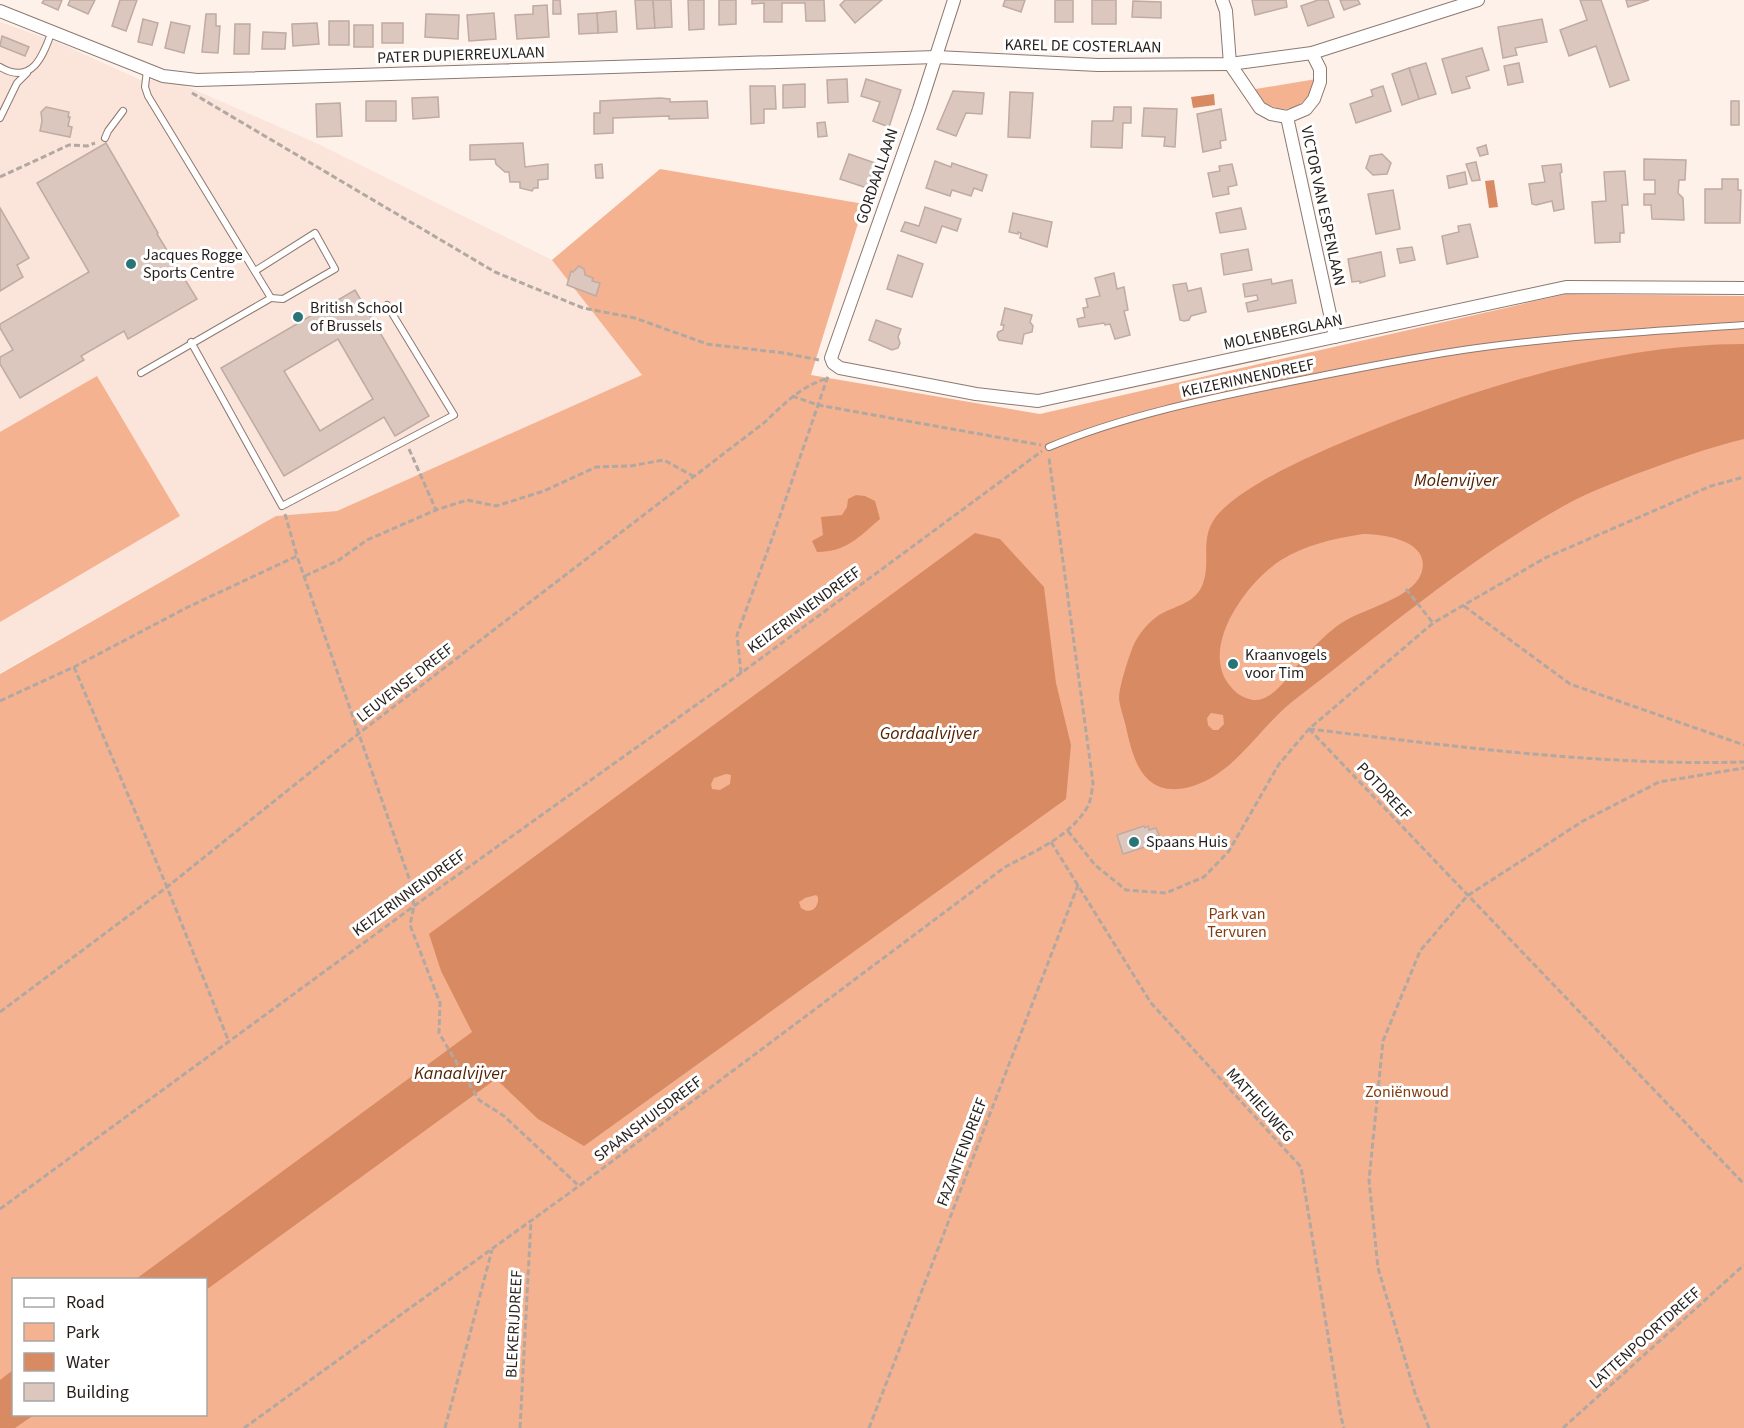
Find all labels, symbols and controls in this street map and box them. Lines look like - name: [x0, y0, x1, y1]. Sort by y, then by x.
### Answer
- street label: KAREL DE COSTERLAAN: [1004, 34, 1162, 58]
- street label: PATER DUPIERREUXLAAN: [377, 41, 545, 69]
- street label: VICTOR VAN ESPENLAAN: [1295, 124, 1351, 288]
- street label: GORDAALLAAN: [850, 125, 904, 227]
- place label: Jacques Rogge Sports Centre: [143, 244, 243, 284]
- marker: Jacques Rogge Sports Centre: [124, 257, 138, 271]
- place label: British School of Brussels: [310, 297, 403, 337]
- street label: MOLENBERGLAAN: [1221, 309, 1345, 355]
- marker: British School of Brussels: [291, 310, 305, 324]
- street label: KEIZERINNENDREEF: [1179, 353, 1317, 403]
- water label: Molenvijver: [1414, 468, 1499, 493]
- street label: KEIZERINNENDREEF: [743, 561, 865, 659]
- street label: LEUVENSE DREEF: [352, 638, 458, 728]
- place label: Kraanvogels voor Tim: [1245, 644, 1327, 684]
- marker: Kraanvogels voor Tim: [1226, 657, 1240, 671]
- water label: Gordaalvijver: [880, 721, 979, 746]
- street label: POTDREEF: [1352, 757, 1417, 825]
- place label: Spaans Huis: [1146, 831, 1228, 853]
- marker: Spaans Huis: [1127, 835, 1141, 849]
- street label: KEIZERINNENDREEF: [348, 844, 470, 942]
- park label: Park van Tervuren: [1207, 903, 1267, 943]
- water label: Kanaalvijver: [414, 1061, 507, 1086]
- street label: MATHIEUWEG: [1221, 1063, 1299, 1147]
- street label: SPAANSHUISDREEF: [589, 1071, 707, 1167]
- park label: Zoniënwoud: [1365, 1081, 1449, 1103]
- street label: FAZANTENDREEF: [931, 1095, 993, 1209]
- street label: BLEKERIJDREEF: [500, 1269, 528, 1379]
- legend: [12, 1278, 207, 1416]
- street label: LATTENPOORTDREEF: [1584, 1282, 1706, 1394]
- text: Road: [66, 1290, 105, 1315]
- text: Park: [66, 1320, 100, 1345]
- text: Water: [66, 1350, 110, 1375]
- text: Building: [66, 1380, 129, 1405]

